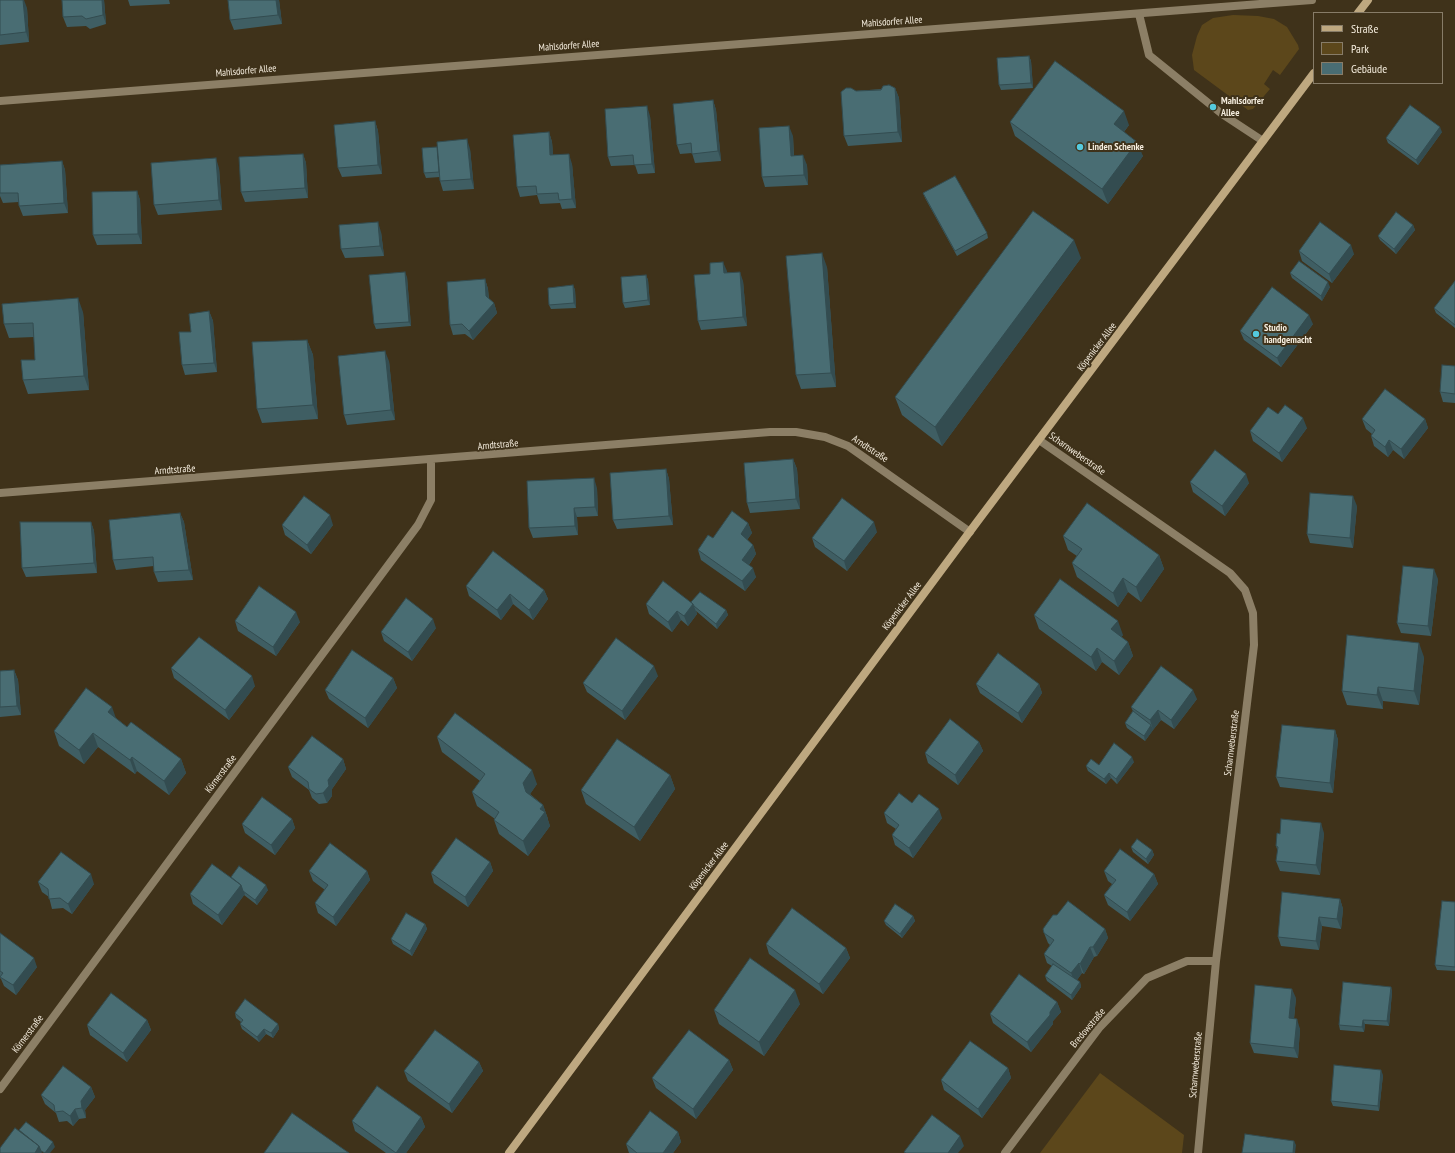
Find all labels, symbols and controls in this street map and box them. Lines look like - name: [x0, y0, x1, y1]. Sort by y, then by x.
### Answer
- legend: [1313, 12, 1443, 84]
- street label: Mahlsdorfer Allee: [861, 14, 923, 30]
- text: Straße: [1351, 21, 1378, 36]
- street label: Mahlsdorfer Allee: [538, 38, 600, 54]
- text: Park: [1351, 41, 1369, 56]
- text: Gebäude: [1351, 61, 1387, 76]
- street label: Mahlsdorfer Allee: [215, 62, 277, 80]
- place label: Mahlsdorfer Allee: [1221, 95, 1264, 118]
- marker: Mahlsdorfer Allee: [1208, 102, 1218, 112]
- place label: Linden Schenke: [1088, 141, 1144, 153]
- marker: Linden Schenke: [1075, 142, 1085, 152]
- street label: Köpenicker Allee: [1075, 320, 1119, 374]
- place label: Studio handgemacht: [1264, 322, 1312, 346]
- marker: Studio handgemacht: [1251, 329, 1261, 339]
- street label: Scharnweberstraße: [1046, 430, 1108, 478]
- street label: Arndtstraße: [850, 433, 890, 465]
- street label: Arndtstraße: [477, 437, 519, 453]
- street label: Arndtstraße: [154, 463, 196, 477]
- street label: Köpenicker Allee: [880, 579, 924, 633]
- street label: Scharnweberstraße: [1222, 709, 1242, 777]
- street label: Körnerstraße: [203, 753, 239, 795]
- street label: Köpenicker Allee: [687, 839, 731, 893]
- street label: Bredowstraße: [1068, 1006, 1108, 1050]
- street label: Körnerstraße: [10, 1013, 46, 1055]
- street label: Scharnweberstraße: [1187, 1031, 1205, 1099]

